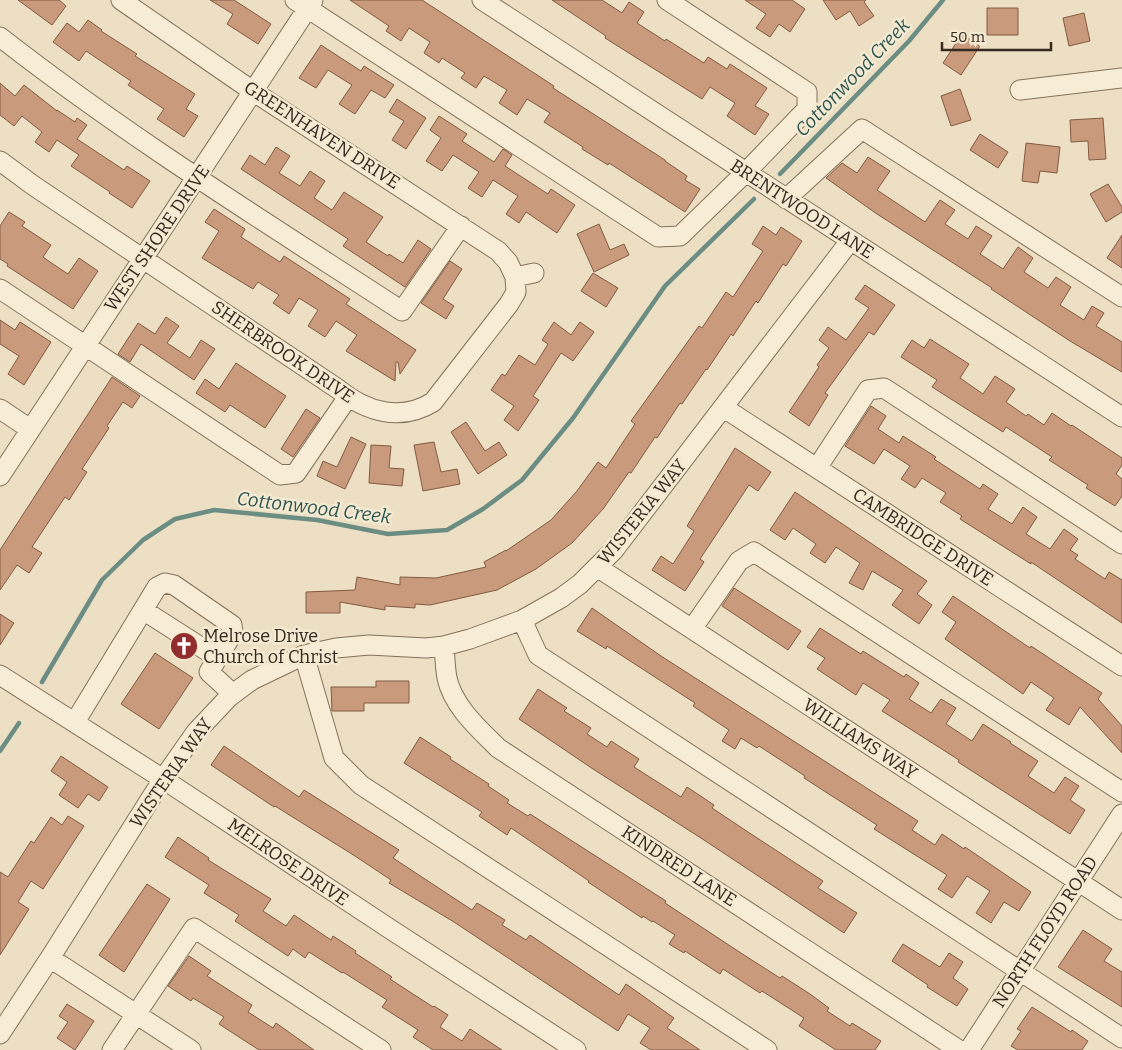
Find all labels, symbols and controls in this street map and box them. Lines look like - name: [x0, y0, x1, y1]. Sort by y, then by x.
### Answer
- water label: Cottonwood Creek: [790, 13, 915, 141]
- scale bar: [942, 20, 1051, 52]
- text: 50 m: [950, 28, 986, 46]
- street label: GREENHAVEN DRIVE: [240, 76, 404, 194]
- street label: BRENTWOOD LANE: [726, 154, 878, 264]
- street label: WEST SHORE DRIVE: [100, 160, 214, 316]
- street label: SHERBROOK DRIVE: [207, 296, 359, 408]
- street label: WISTERIA WAY: [593, 455, 691, 569]
- street label: CAMBRIDGE DRIVE: [849, 483, 997, 591]
- water label: Cottonwood Creek: [236, 487, 393, 528]
- place label: Melrose Drive Church of Christ: [203, 625, 339, 668]
- church icon: Melrose Drive Church of Christ: [169, 631, 199, 661]
- street label: WILLIAMS WAY: [799, 694, 922, 784]
- street label: WISTERIA WAY: [125, 713, 217, 832]
- street label: MELROSE DRIVE: [223, 813, 353, 911]
- street label: KINDRED LANE: [617, 821, 741, 911]
- street label: NORTH FLOYD ROAD: [988, 852, 1102, 1012]

